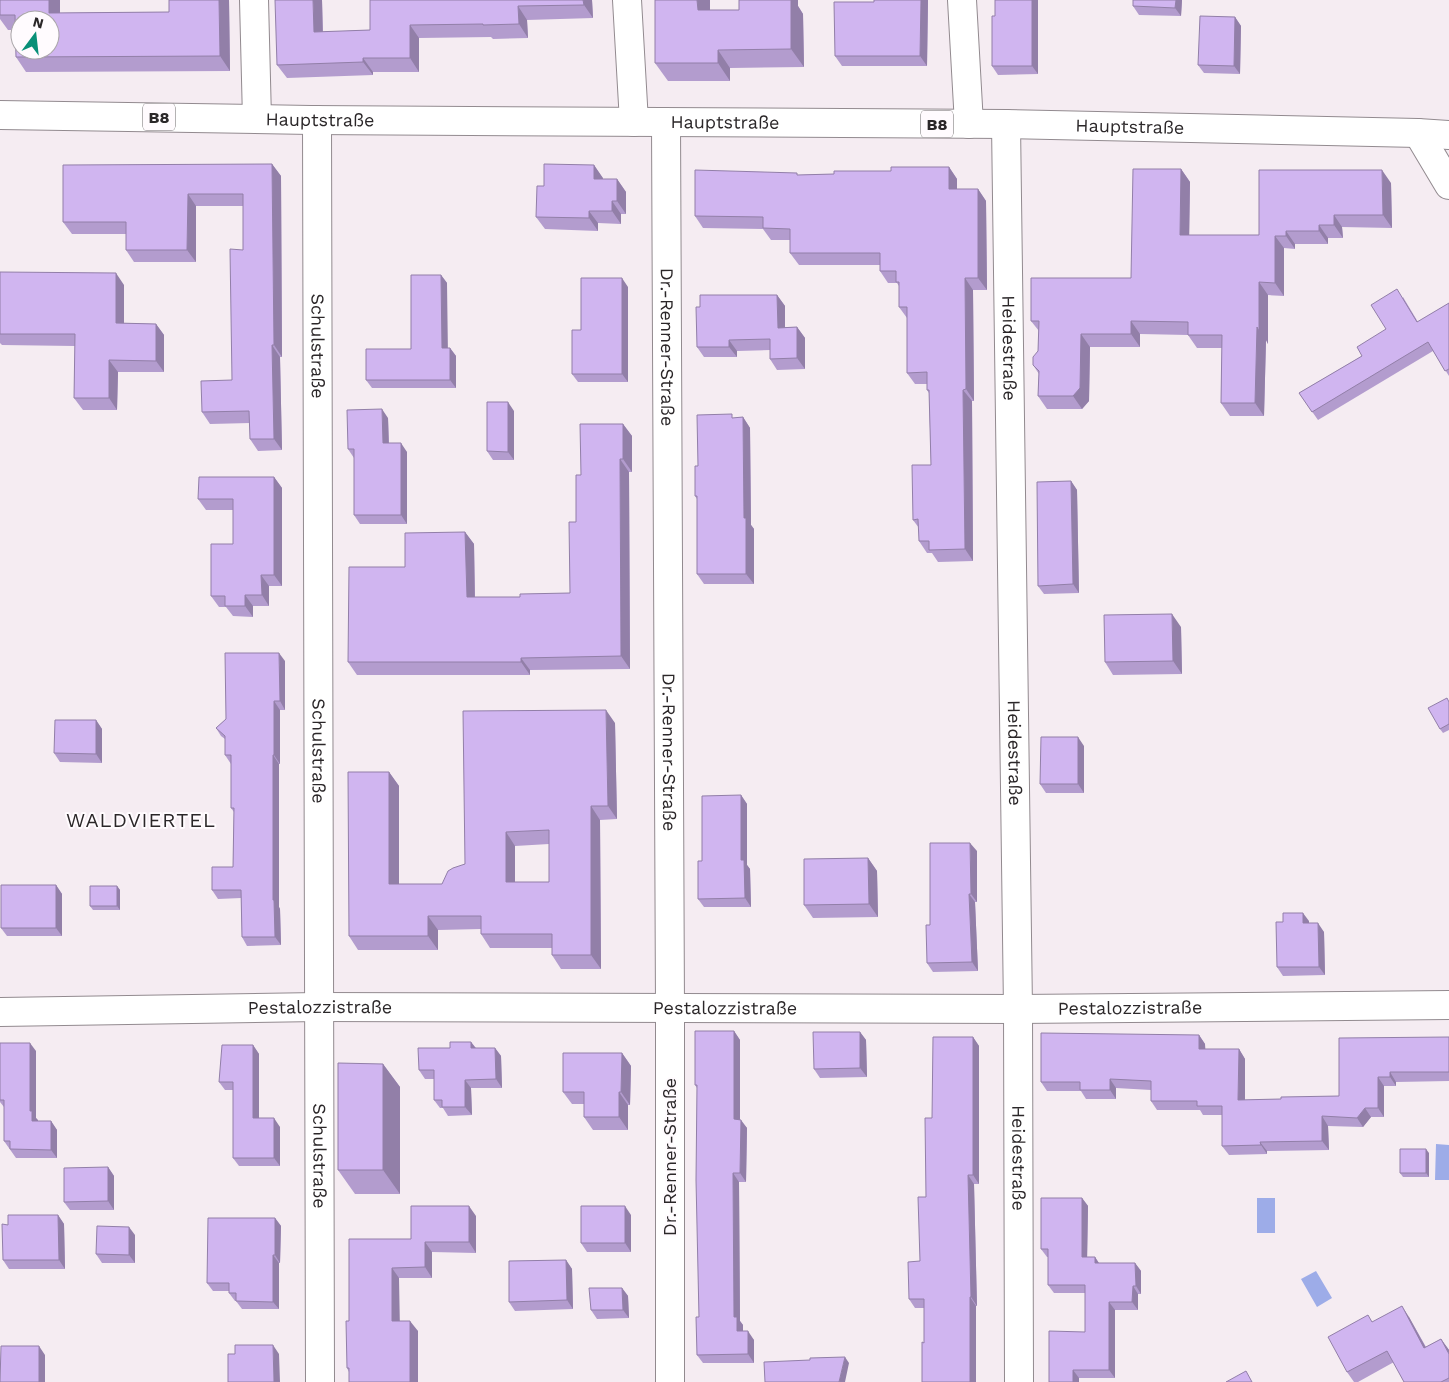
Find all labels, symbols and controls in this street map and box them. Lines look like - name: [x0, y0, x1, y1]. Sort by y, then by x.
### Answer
- north arrow: [10, 10, 60, 60]
- text: N: [31, 13, 45, 32]
- road number: B8: [143, 104, 175, 130]
- street label: Hauptstraße: [265, 108, 374, 130]
- road number: B8: [921, 110, 953, 138]
- street label: Hauptstraße: [670, 111, 779, 133]
- street label: Hauptstraße: [1075, 115, 1185, 138]
- street label: Dr.-Renner-Straße: [657, 268, 678, 426]
- street label: Schulstraße: [307, 293, 329, 399]
- street label: Heidestraße: [998, 295, 1021, 401]
- street label: Dr.-Renner-Straße: [658, 673, 680, 831]
- street label: Schulstraße: [308, 698, 330, 804]
- street label: Heidestraße: [1004, 700, 1026, 806]
- district label: WALDVIERTEL: [66, 808, 216, 832]
- street label: Pestalozzistraße: [248, 996, 392, 1018]
- street label: Pestalozzistraße: [1058, 996, 1202, 1019]
- street label: Pestalozzistraße: [653, 997, 797, 1018]
- street label: Dr.-Renner-Straße: [659, 1078, 680, 1236]
- street label: Schulstraße: [309, 1103, 331, 1209]
- street label: Heidestraße: [1008, 1105, 1030, 1211]

